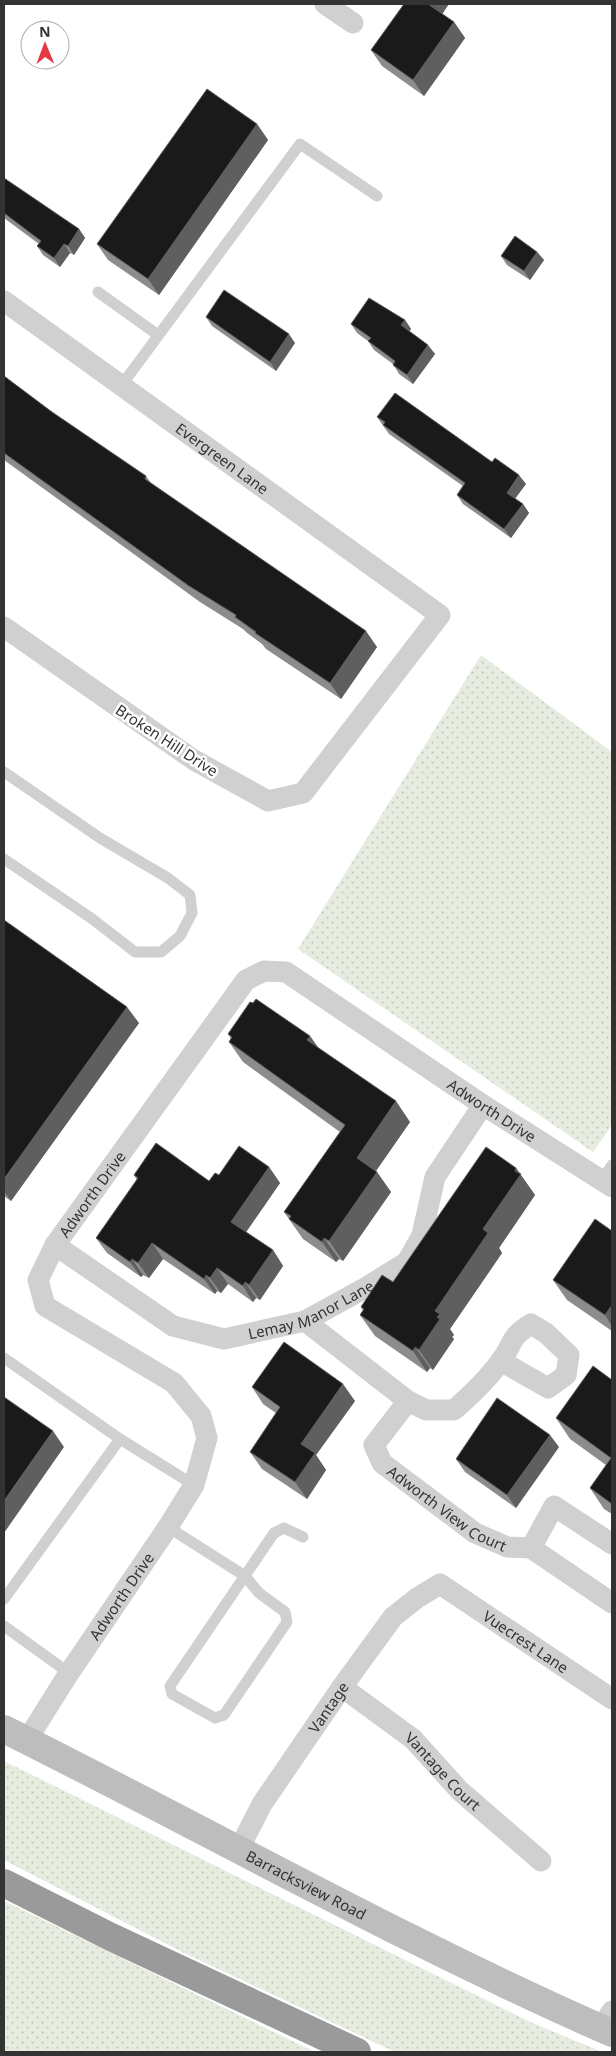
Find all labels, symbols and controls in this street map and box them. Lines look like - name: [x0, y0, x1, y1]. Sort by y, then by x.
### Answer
- north arrow: [20, 20, 70, 70]
- text: N: [39, 22, 51, 41]
- street label: Evergreen Lane: [172, 418, 273, 498]
- street label: Broken Hill Drive: [112, 699, 222, 781]
- street label: Adworth Drive: [444, 1074, 540, 1146]
- street label: Adworth Drive: [54, 1147, 130, 1241]
- street label: Lemay Manor Lane: [246, 1275, 377, 1343]
- street label: Adworth View Court: [383, 1461, 510, 1556]
- street label: Adworth Drive: [84, 1548, 158, 1644]
- street label: Vuecrest Lane: [479, 1606, 573, 1677]
- street label: Vantage: [304, 1678, 353, 1737]
- street label: Vantage Court: [402, 1727, 486, 1815]
- street label: Barracksview Road: [243, 1845, 370, 1924]

